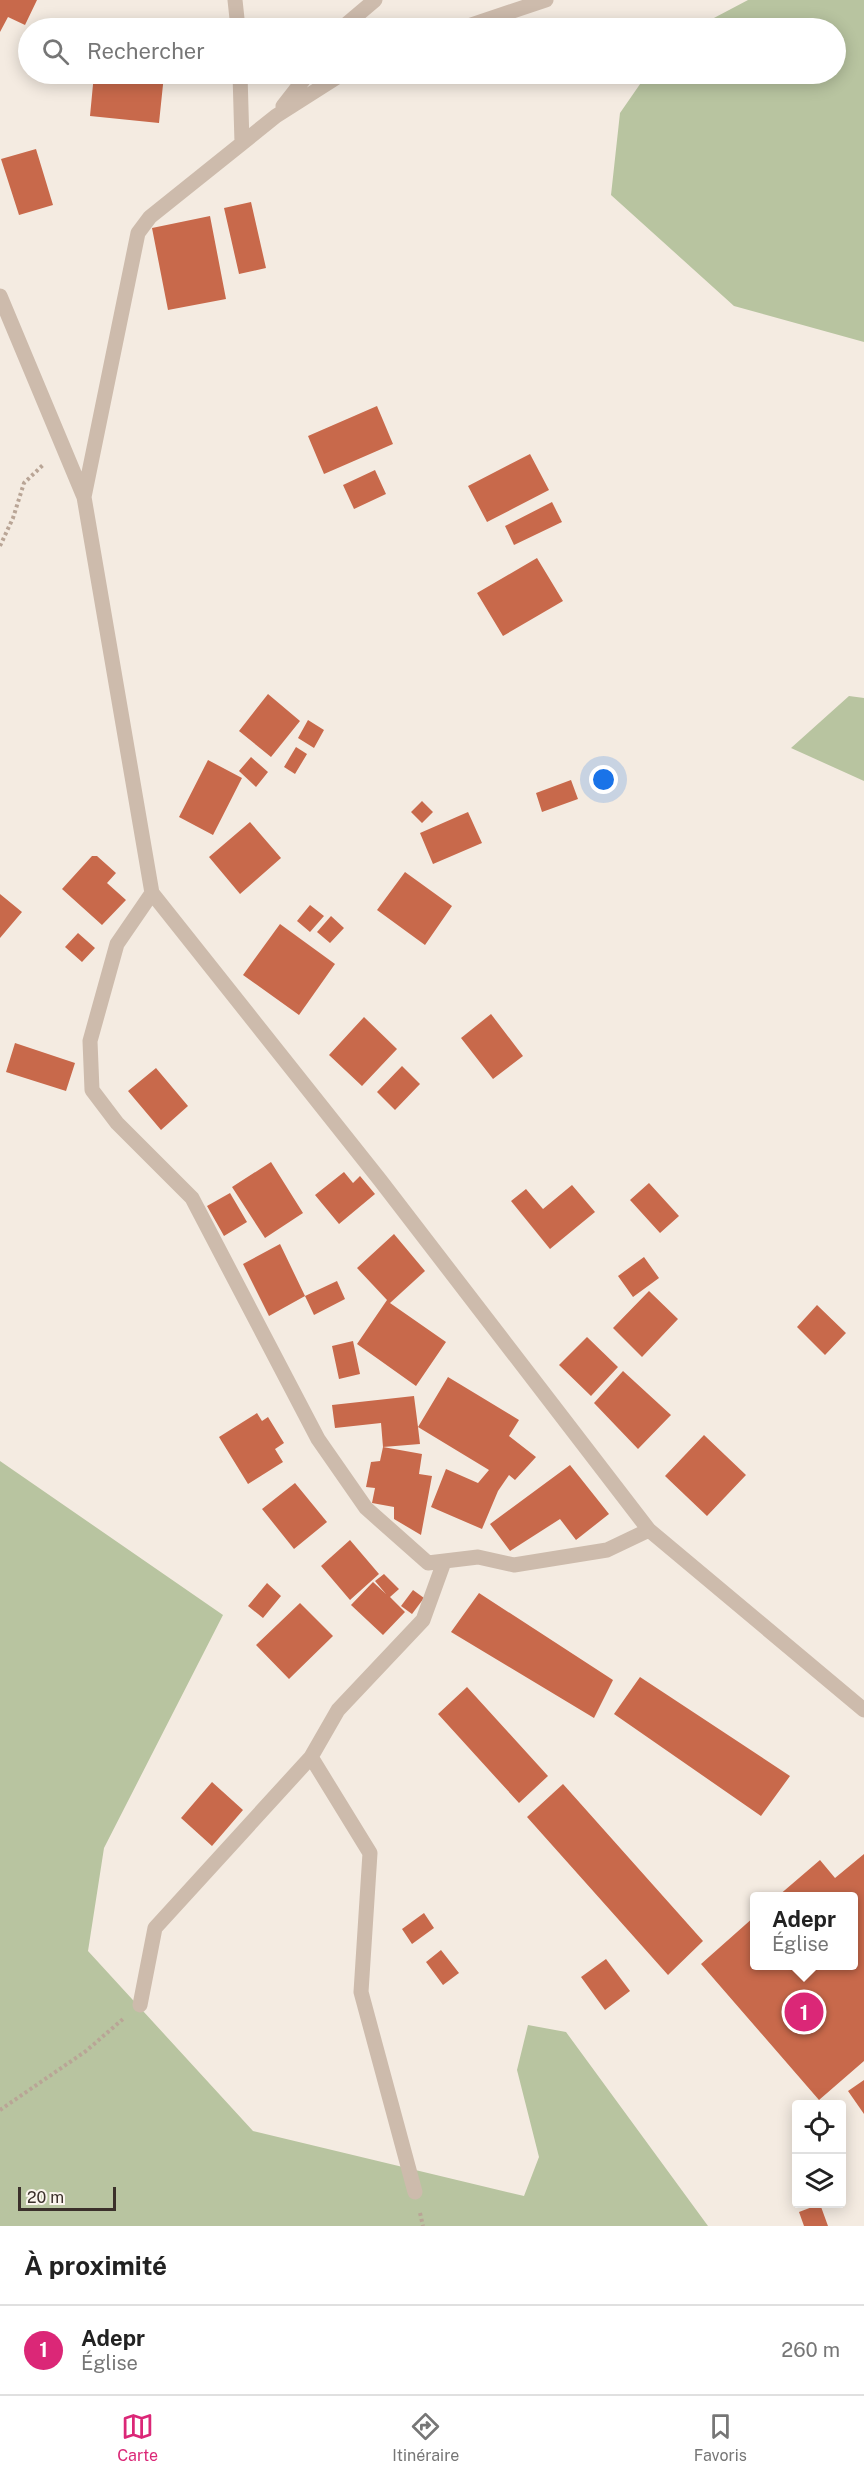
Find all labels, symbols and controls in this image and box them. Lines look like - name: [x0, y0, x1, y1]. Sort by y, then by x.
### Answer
- search box: [18, 18, 846, 84]
- icon: search: [39, 35, 72, 68]
- text: Rechercher: [87, 38, 205, 64]
- your location: [589, 765, 618, 794]
- popup: [750, 1892, 858, 1970]
- text: Adepr: [772, 1906, 836, 1932]
- text: Église: [772, 1932, 829, 1956]
- pin: 1: [784, 1990, 824, 2034]
- map controls: [792, 2100, 846, 2208]
- button: locate: [792, 2100, 846, 2154]
- button: layers: [792, 2154, 846, 2208]
- scale bar: [18, 2184, 116, 2212]
- text: 20 m: [27, 2188, 64, 2207]
- text: À proximité: [24, 2250, 167, 2281]
- text: Adepr: [81, 2325, 145, 2351]
- text: 1: [39, 2338, 48, 2362]
- text: 260 m: [781, 2338, 840, 2362]
- text: Église: [81, 2351, 138, 2375]
- tab: Carte: [117, 2410, 158, 2465]
- tab: Itinéraire: [392, 2410, 459, 2465]
- tab: Favoris: [694, 2410, 747, 2465]

